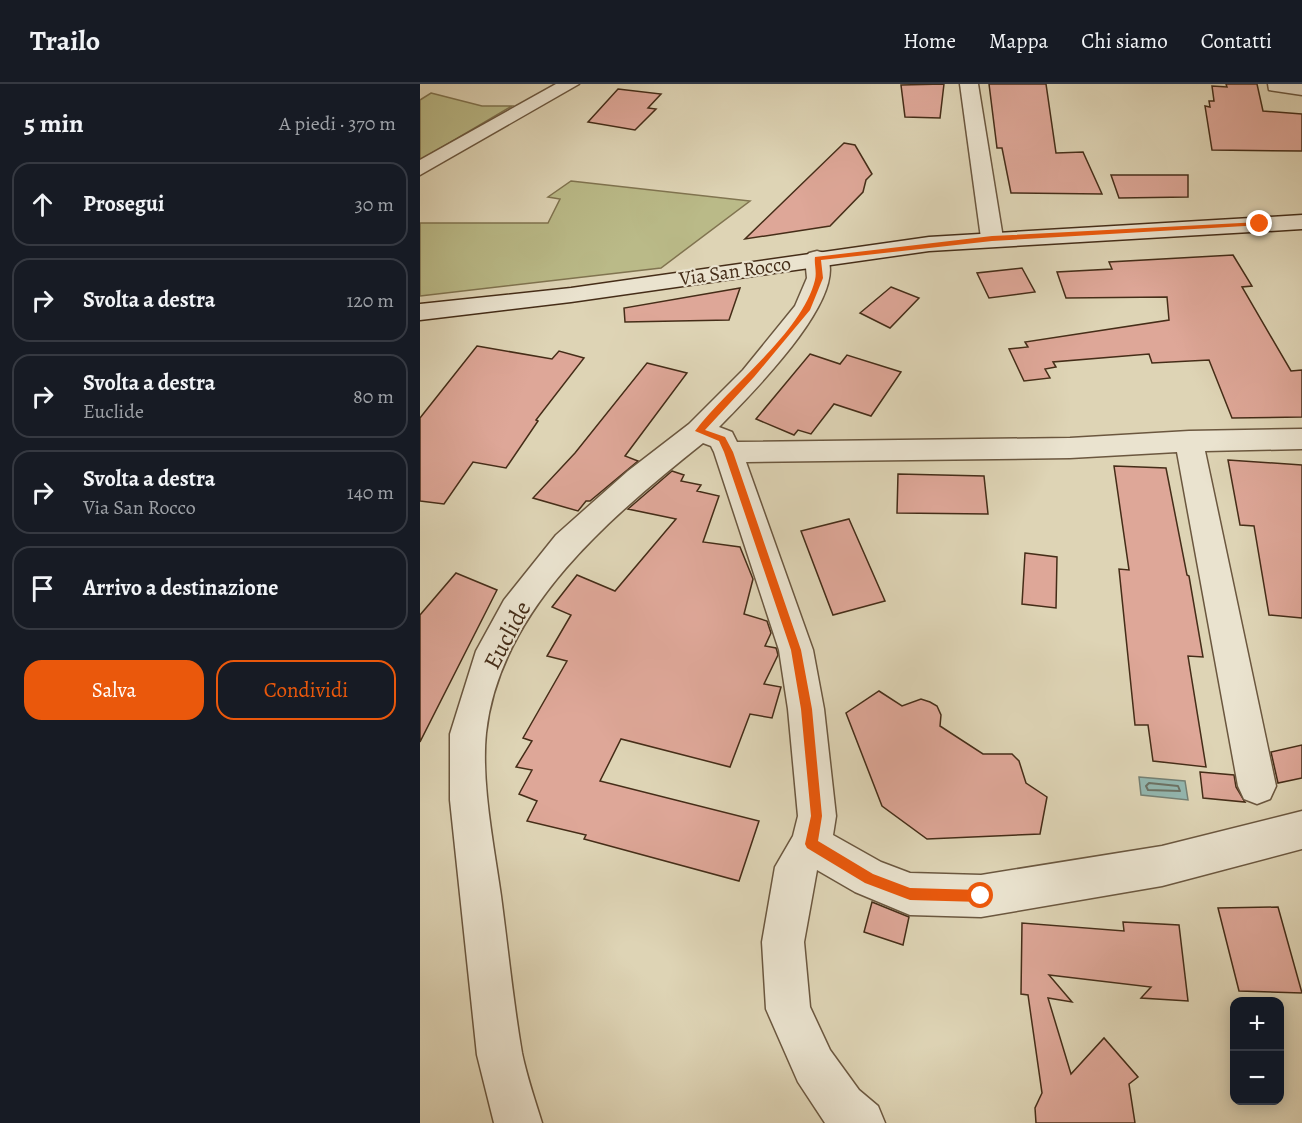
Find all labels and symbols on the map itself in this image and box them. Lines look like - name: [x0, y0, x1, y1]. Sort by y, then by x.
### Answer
- route end: [1246, 210, 1272, 236]
- street label: Via San Rocco: [676, 250, 793, 292]
- street label: Euclide: [476, 595, 538, 675]
- route start: [967, 882, 993, 908]

